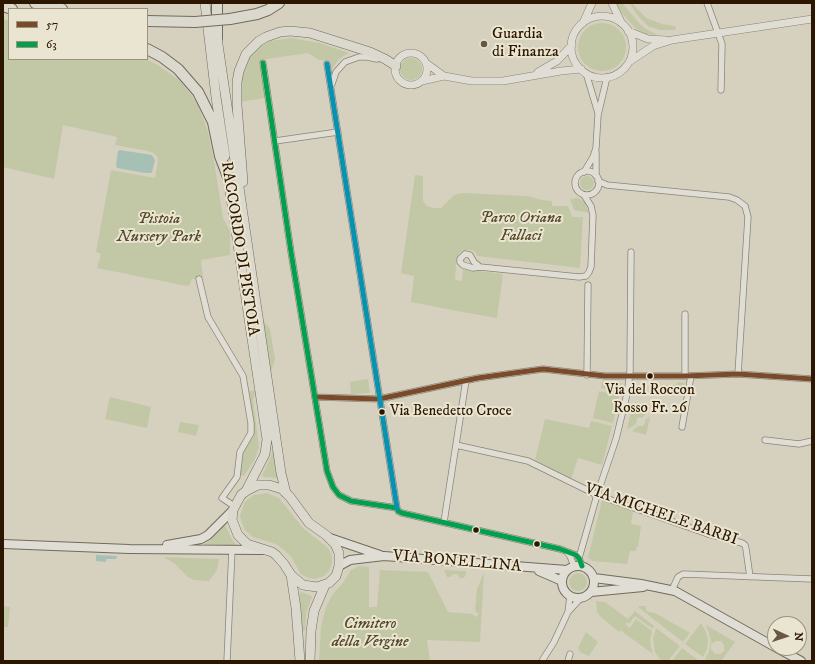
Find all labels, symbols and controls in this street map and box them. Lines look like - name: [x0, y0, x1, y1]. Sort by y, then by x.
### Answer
- legend: [8, 8, 148, 60]
- text: 57: [46, 17, 58, 32]
- place label: Guardia di Finanza: [492, 25, 559, 63]
- text: 63: [46, 37, 57, 52]
- marker: Guardia di Finanza: [479, 39, 489, 49]
- street label: RACCORDO DI PISTOIA: [216, 160, 262, 338]
- park label: Parco Oriana Fallaci: [480, 209, 562, 247]
- park label: Pistoia Nursery Park: [117, 210, 201, 248]
- marker: Via del Roccon Rosso Fr. 26: [645, 371, 655, 381]
- place label: Via del Roccon Rosso Fr. 26: [605, 382, 695, 417]
- place label: Via Benedetto Croce: [390, 403, 512, 421]
- marker: Via Benedetto Croce: [377, 407, 387, 417]
- street label: VIA MICHELE BARBI: [582, 480, 740, 550]
- unlabelled marker: [471, 525, 481, 535]
- unlabelled marker: [532, 539, 542, 549]
- street label: VIA BONELLINA: [392, 547, 522, 577]
- park label: Cimitero della Vergine: [332, 615, 408, 653]
- north arrow: [767, 616, 807, 656]
- text: N: [791, 632, 805, 641]

